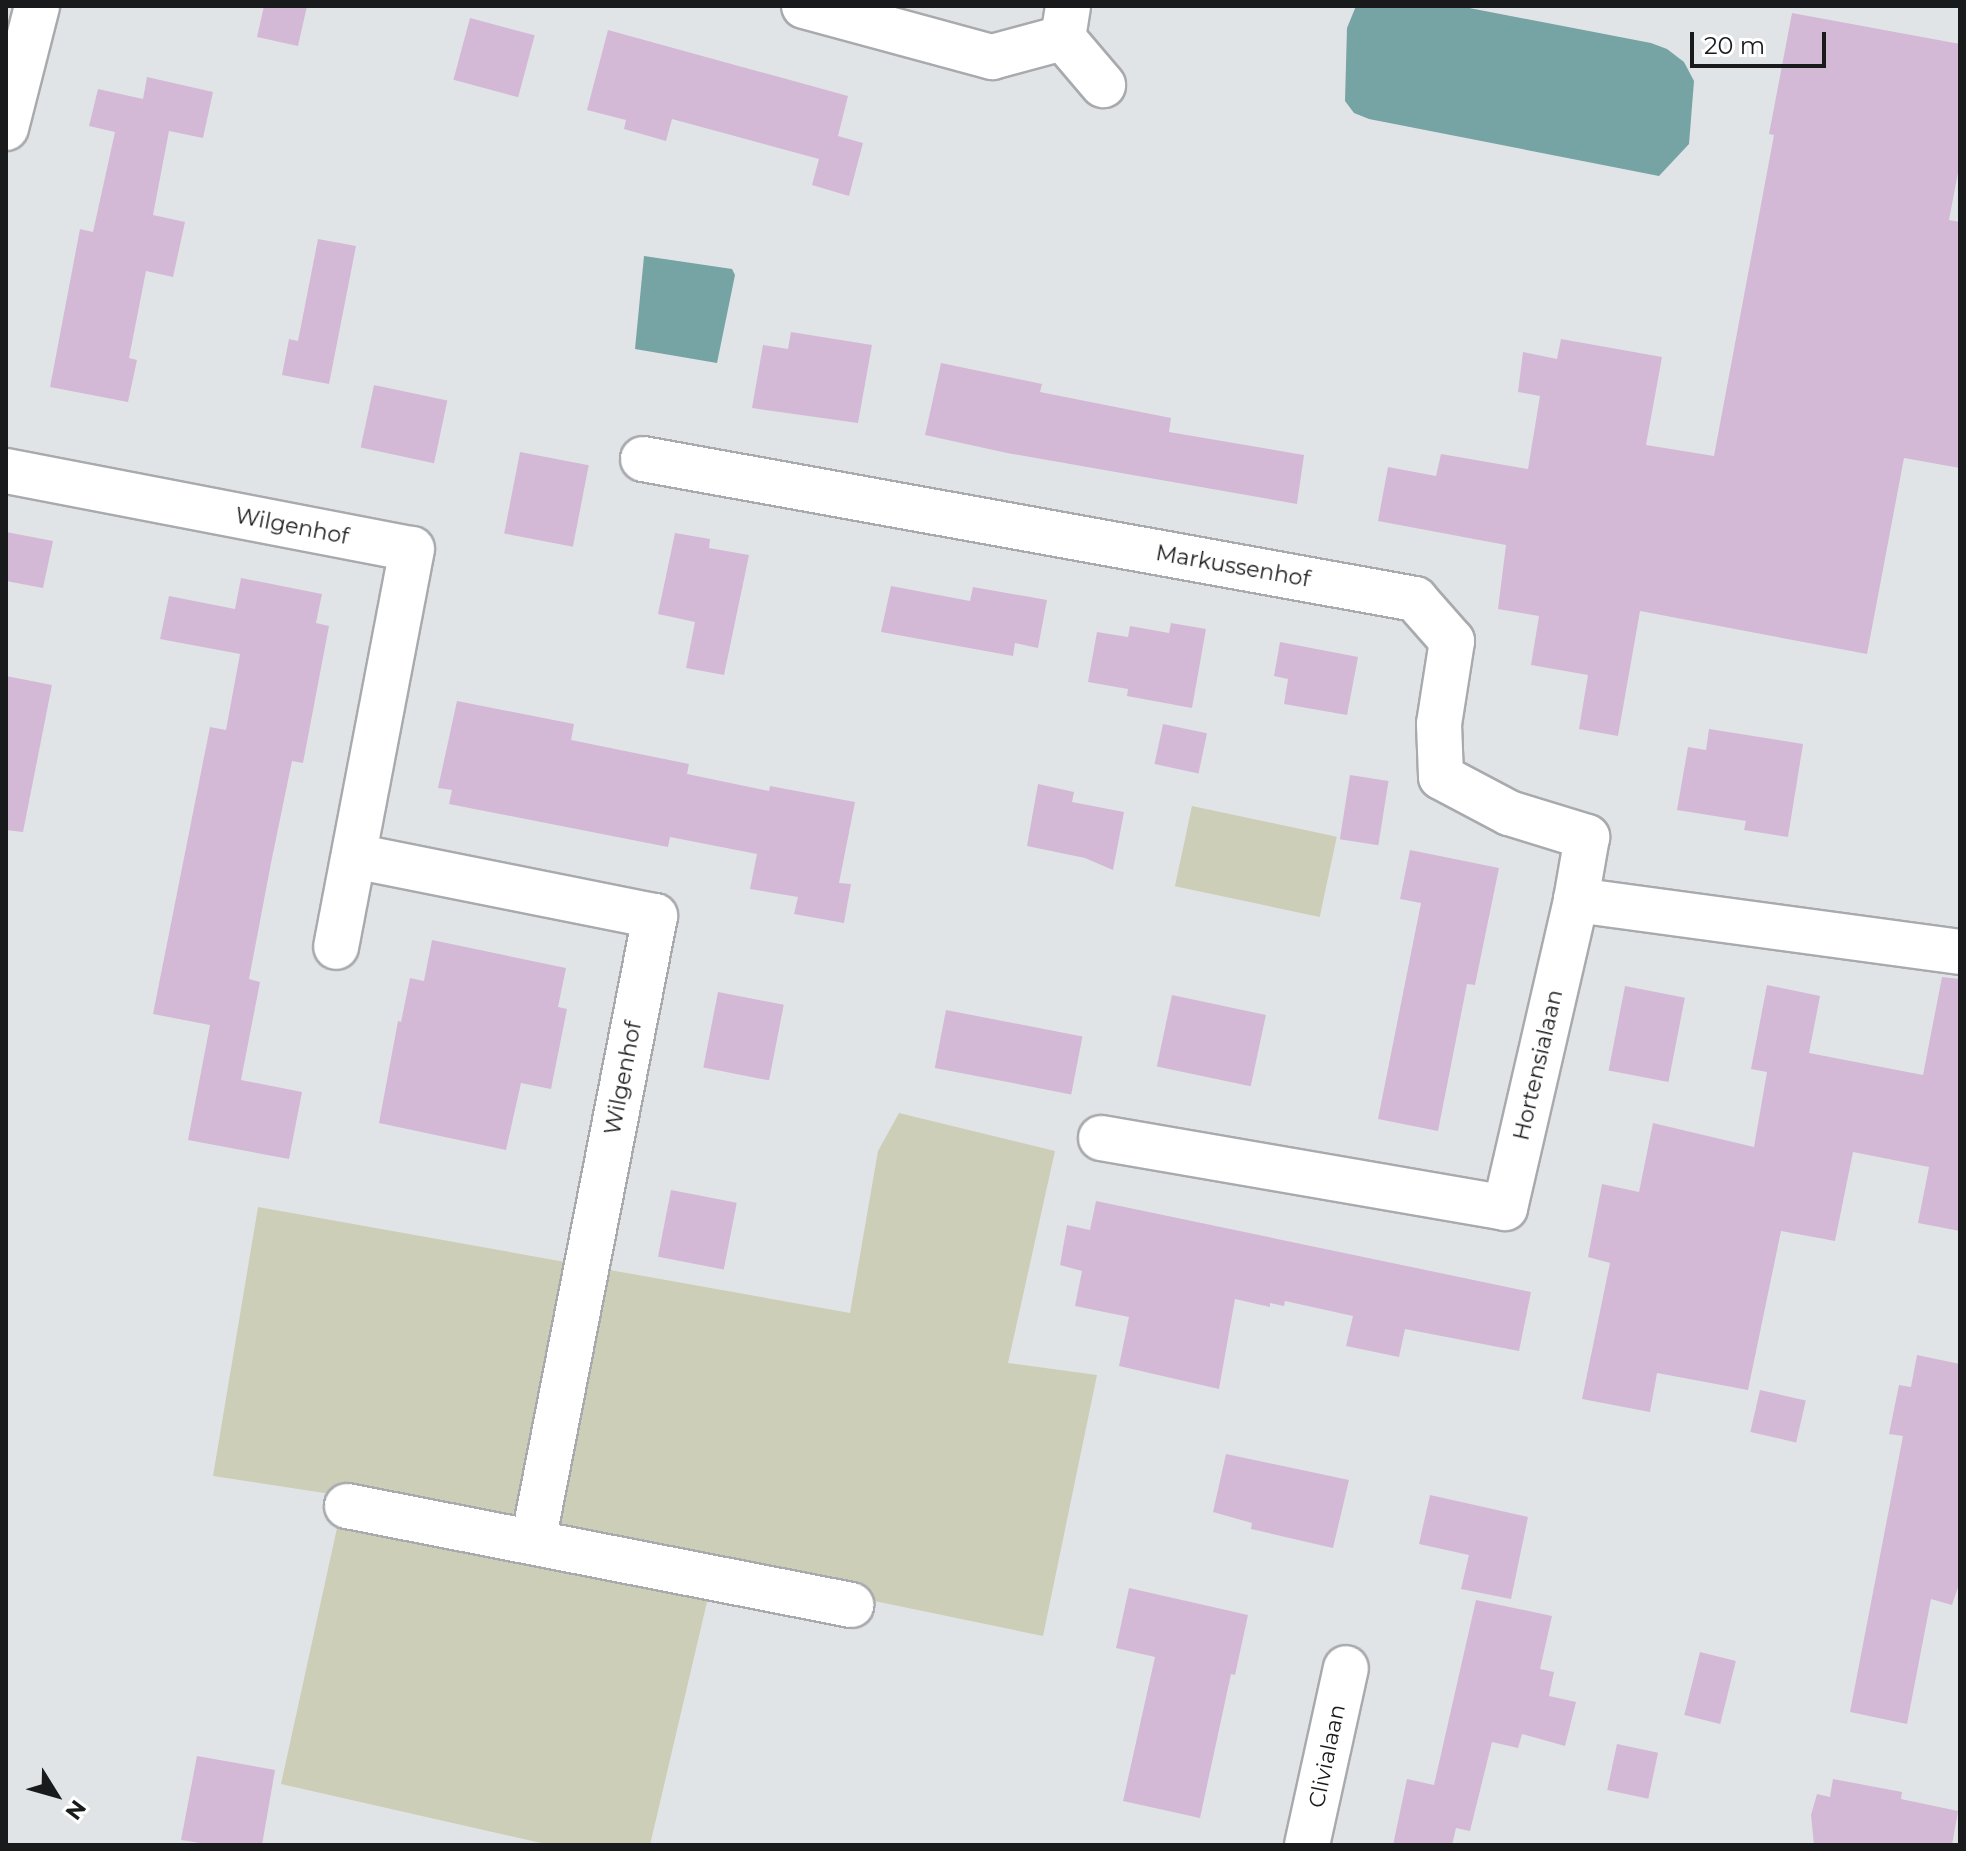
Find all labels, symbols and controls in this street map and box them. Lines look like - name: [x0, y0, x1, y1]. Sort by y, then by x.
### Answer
- scale bar: [1694, 16, 1830, 66]
- text: 20 m: [1704, 31, 1765, 60]
- street label: Wilgenhof: [233, 502, 351, 550]
- street label: Markussenhof: [1154, 539, 1312, 593]
- street label: Hortensialaan: [1508, 987, 1568, 1143]
- street label: Wilgenhof: [599, 1019, 647, 1137]
- street label: Clivialaan: [1303, 1702, 1351, 1810]
- north arrow: [16, 1755, 96, 1835]
- text: N: [59, 1795, 92, 1825]

